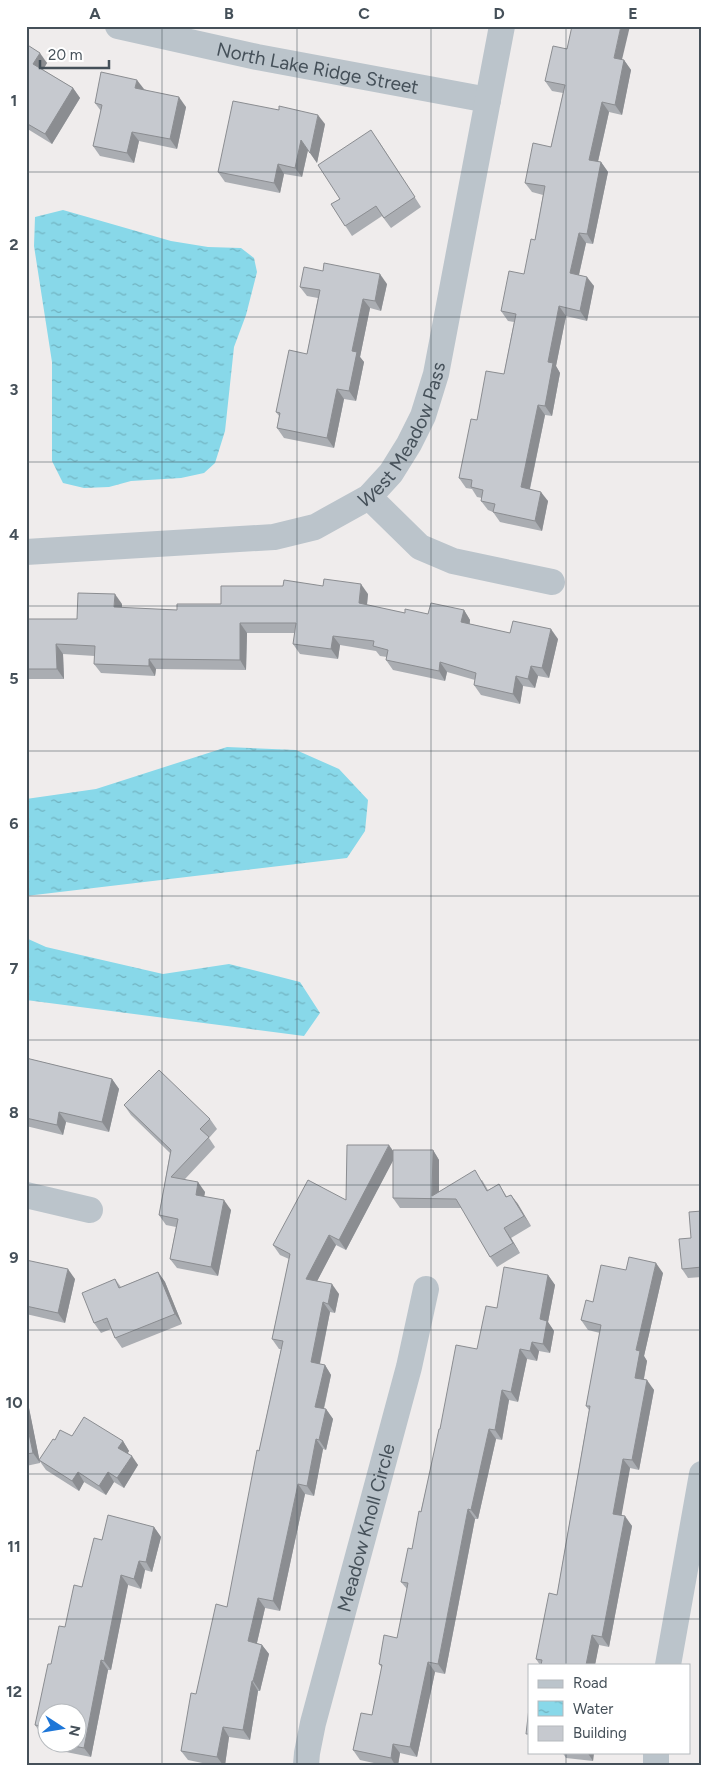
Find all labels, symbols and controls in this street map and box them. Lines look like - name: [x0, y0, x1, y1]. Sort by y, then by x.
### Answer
- text: A: [89, 4, 101, 23]
- text: B: [224, 4, 234, 23]
- text: C: [358, 4, 370, 23]
- text: D: [493, 4, 505, 23]
- text: E: [628, 4, 638, 23]
- street label: North Lake Ridge Street: [214, 37, 421, 98]
- scale bar: [40, 38, 109, 70]
- text: 20 m: [48, 46, 82, 64]
- text: 1: [11, 91, 17, 110]
- text: 2: [9, 235, 19, 254]
- street label: West Meadow Pass: [354, 360, 450, 512]
- text: 3: [10, 380, 19, 399]
- text: 4: [9, 525, 19, 544]
- text: 5: [9, 669, 19, 688]
- text: 6: [9, 814, 19, 833]
- text: 7: [10, 959, 19, 978]
- text: 8: [9, 1103, 19, 1122]
- text: 9: [9, 1248, 19, 1267]
- text: 10: [5, 1393, 23, 1412]
- street label: Meadow Knoll Circle: [332, 1441, 399, 1614]
- text: 11: [7, 1537, 21, 1556]
- legend: [528, 1664, 690, 1754]
- text: Road: [573, 1674, 608, 1692]
- text: 12: [6, 1682, 22, 1701]
- text: Water: [573, 1700, 613, 1718]
- north arrow: [38, 1704, 88, 1754]
- text: N: [65, 1724, 84, 1738]
- text: Building: [573, 1724, 627, 1742]

